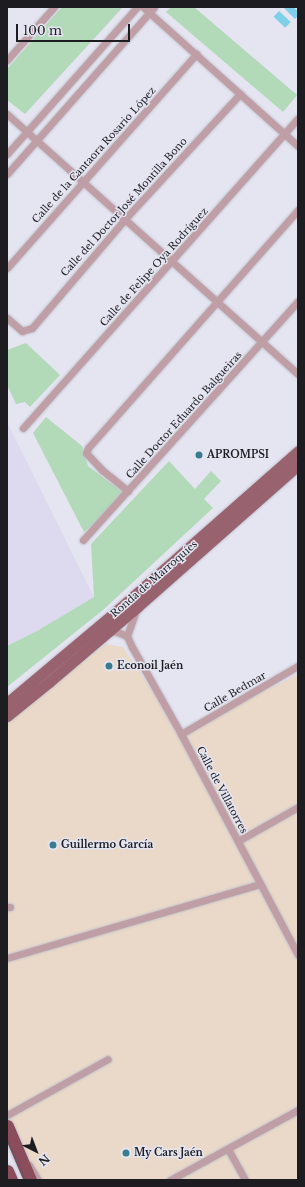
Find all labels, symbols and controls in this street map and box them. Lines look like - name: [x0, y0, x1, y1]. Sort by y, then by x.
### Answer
- scale bar: [18, 16, 132, 42]
- text: 100 m: [23, 23, 62, 38]
- street label: Calle de la Cantaora Rosario López: [30, 84, 158, 226]
- street label: Calle del Doctor José Montilla Bono: [58, 135, 190, 279]
- street label: Calle de Felipe Oya Rodríguez: [98, 205, 210, 329]
- street label: Calle Doctor Eduardo Balgueiras: [123, 349, 245, 481]
- place label: APROMPSI: [207, 449, 269, 461]
- marker: APROMPSI: [194, 450, 204, 460]
- street label: Ronda de Marroquíes: [108, 538, 200, 620]
- place label: Econoil Jaén: [117, 660, 183, 672]
- marker: Econoil Jaén: [104, 661, 114, 671]
- street label: Calle Bedmar: [202, 669, 268, 715]
- street label: Calle de Villatorres: [194, 744, 250, 836]
- place label: Guillermo García: [61, 839, 153, 851]
- marker: Guillermo García: [48, 840, 58, 850]
- north arrow: [16, 1131, 56, 1171]
- place label: My Cars Jaén: [134, 1147, 203, 1159]
- marker: My Cars Jaén: [121, 1148, 131, 1158]
- text: N: [36, 1151, 53, 1169]

